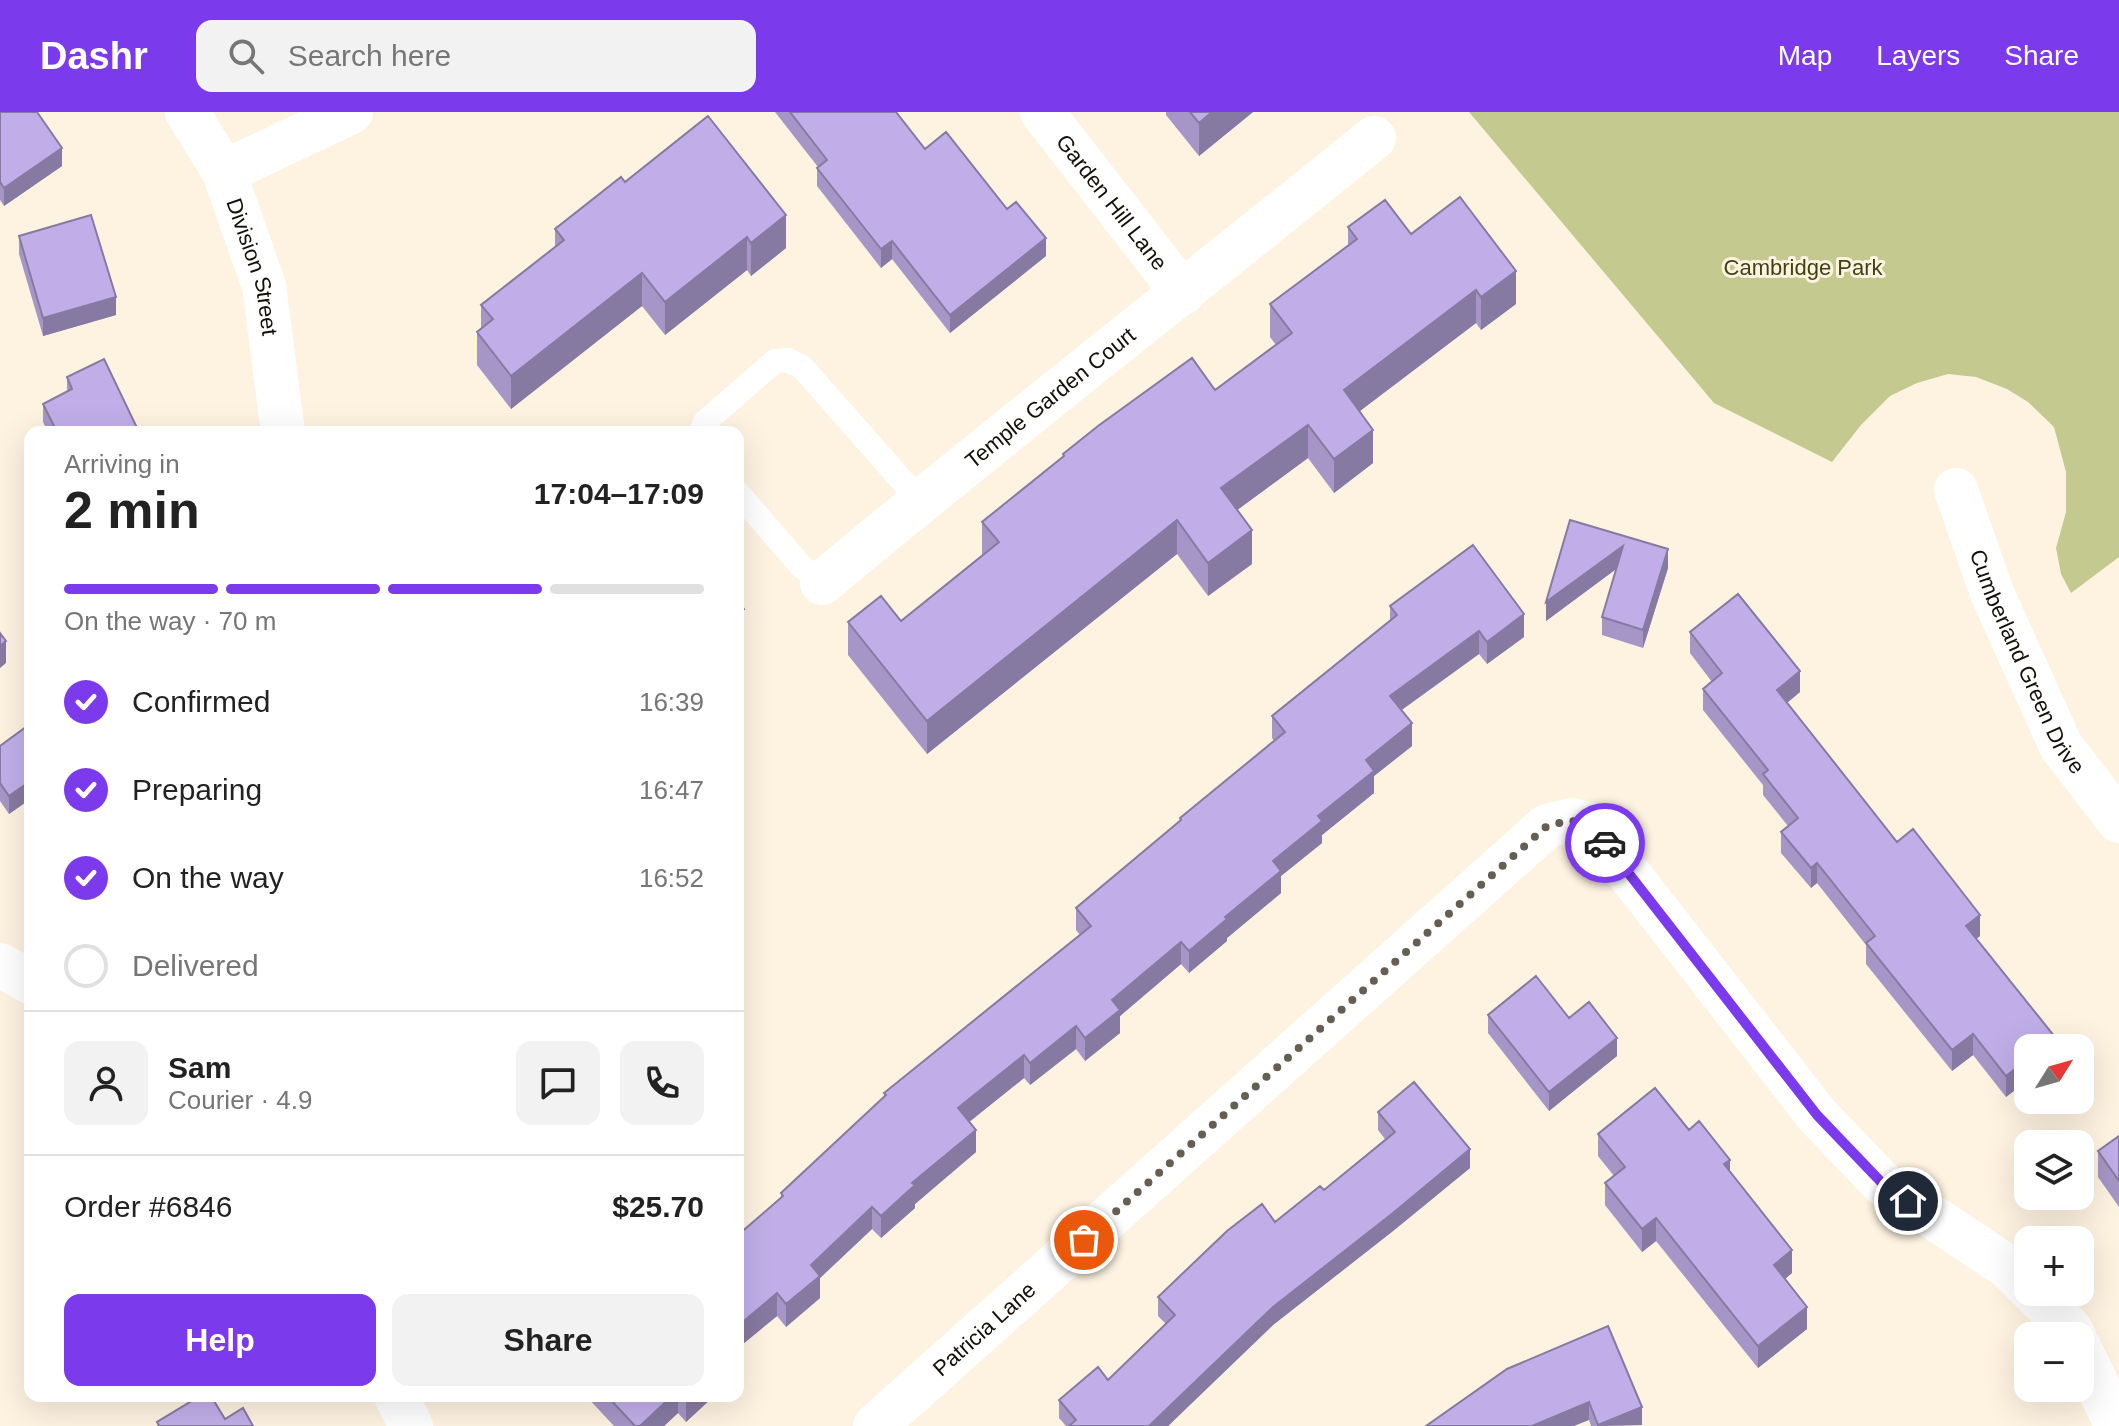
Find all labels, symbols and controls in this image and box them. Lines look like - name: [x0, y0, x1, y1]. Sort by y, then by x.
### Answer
- search box: [196, 20, 756, 92]
- icon: search: [224, 34, 268, 78]
- text: Dashr: [40, 35, 148, 77]
- text: Search here: [288, 39, 451, 72]
- text: Map: [1778, 40, 1832, 71]
- text: Layers: [1876, 40, 1960, 71]
- text: Share: [2004, 40, 2079, 71]
- street label: Garden Hill Lane: [1051, 129, 1173, 275]
- street label: Division Street: [222, 195, 283, 337]
- park label: Cambridge Park: [1724, 255, 1883, 280]
- street label: Temple Garden Court: [960, 322, 1140, 473]
- text: Arriving in: [64, 449, 180, 479]
- text: 17:04–17:09: [534, 477, 704, 510]
- text: 2 min: [64, 481, 200, 539]
- street label: Cumberland Green Drive: [1965, 546, 2090, 779]
- text: On the way · 70 m: [64, 606, 276, 636]
- icon: check: [64, 680, 108, 724]
- text: Confirmed: [132, 685, 270, 718]
- text: 16:39: [639, 687, 704, 717]
- icon: check: [64, 768, 108, 812]
- text: Preparing: [132, 773, 262, 806]
- text: 16:47: [639, 775, 704, 805]
- courier: [1565, 803, 1645, 883]
- icon: car: [1583, 821, 1627, 865]
- icon: check: [64, 856, 108, 900]
- text: On the way: [132, 861, 284, 894]
- text: 16:52: [639, 863, 704, 893]
- text: Delivered: [132, 949, 259, 982]
- north arrow: [2014, 1034, 2094, 1114]
- map controls: [2014, 1034, 2094, 1402]
- button: person: [64, 1041, 148, 1125]
- button: chat: [516, 1041, 600, 1125]
- button: phone: [620, 1041, 704, 1125]
- text: Sam: [168, 1051, 231, 1084]
- text: Courier · 4.9: [168, 1085, 313, 1115]
- button: layers: [2014, 1130, 2094, 1210]
- pin: [1874, 1167, 1942, 1235]
- icon: home: [1886, 1179, 1930, 1223]
- text: Order #6846: [64, 1190, 232, 1223]
- text: $25.70: [612, 1190, 704, 1223]
- pin: [1050, 1206, 1118, 1274]
- icon: bag: [1062, 1218, 1106, 1262]
- button: +: [2014, 1226, 2094, 1306]
- street label: Patricia Lane: [928, 1277, 1040, 1381]
- button: Help: [64, 1294, 376, 1386]
- button: Share: [392, 1294, 704, 1386]
- button: −: [2014, 1322, 2094, 1402]

